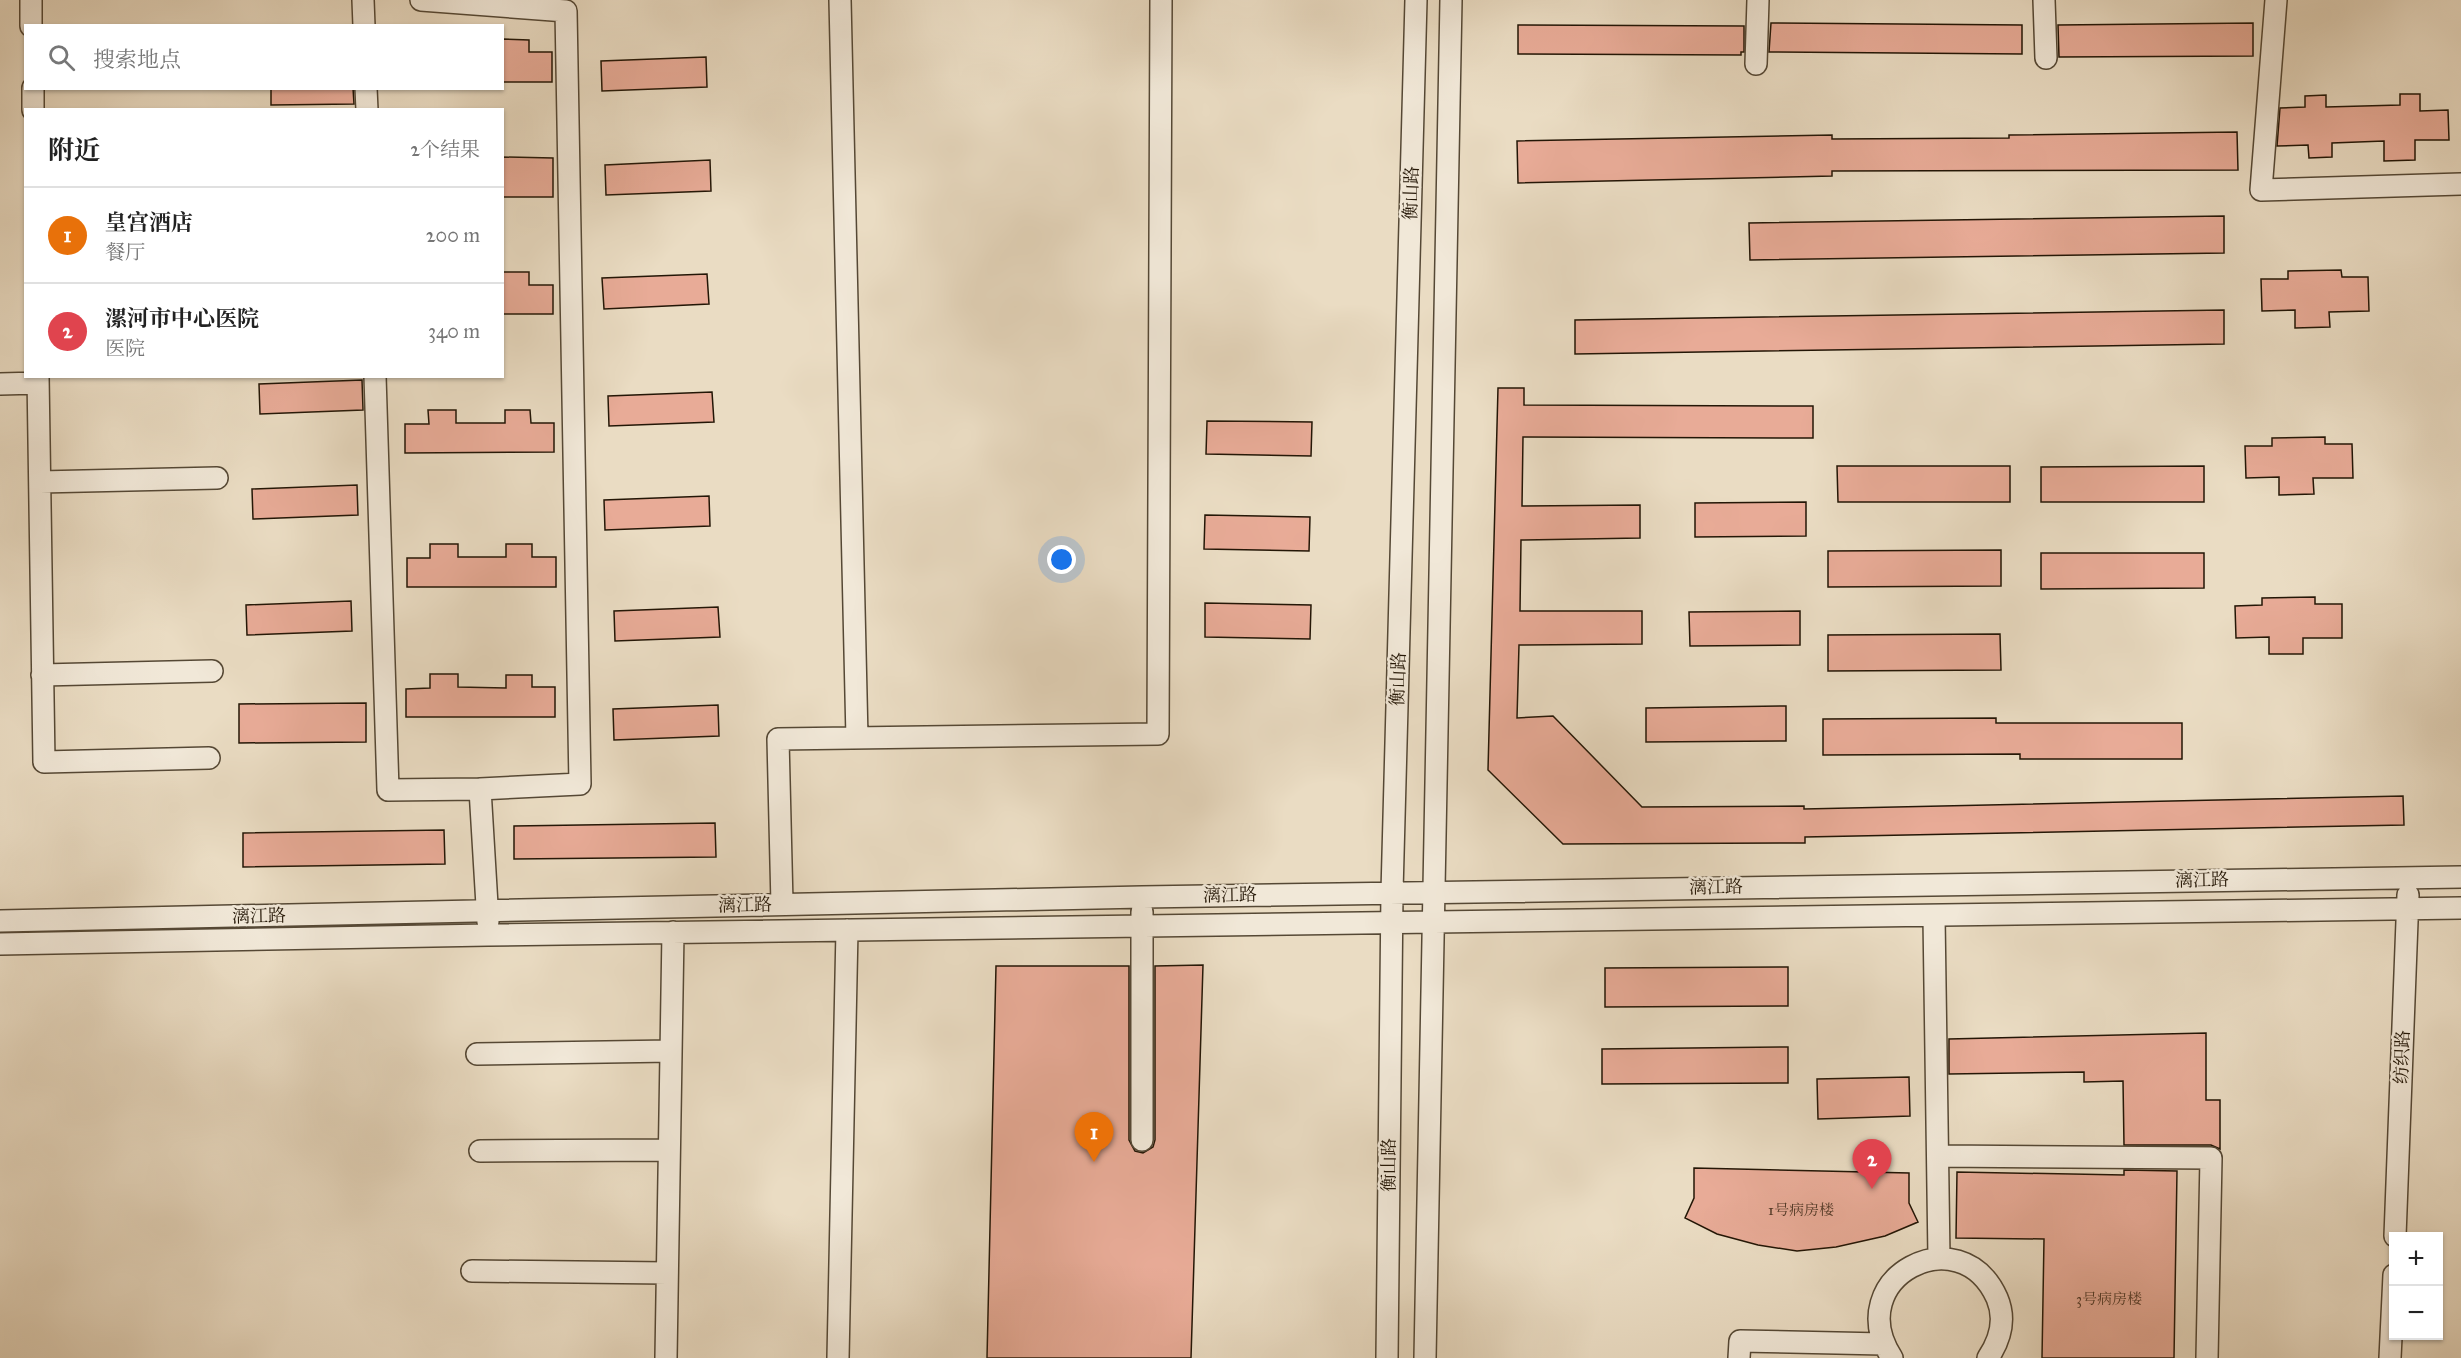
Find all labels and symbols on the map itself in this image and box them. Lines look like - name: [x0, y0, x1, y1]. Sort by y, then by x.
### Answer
- street label: 衡山路: [1399, 166, 1423, 220]
- your location: [1047, 545, 1076, 574]
- street label: 衡山路: [1386, 652, 1410, 706]
- street label: 漓江路: [2175, 869, 2229, 891]
- street label: 漓江路: [1689, 876, 1743, 898]
- street label: 漓江路: [1203, 884, 1257, 906]
- street label: 漓江路: [718, 894, 772, 916]
- street label: 漓江路: [232, 905, 286, 927]
- street label: 纺织路: [2390, 1030, 2414, 1084]
- pin: 1: [1074, 1112, 1114, 1162]
- street label: 衡山路: [1378, 1138, 1400, 1192]
- pin: 2: [1852, 1140, 1892, 1189]
- house number: 1号病房楼: [1768, 1201, 1834, 1219]
- house number: 3号病房楼: [2076, 1290, 2142, 1308]

